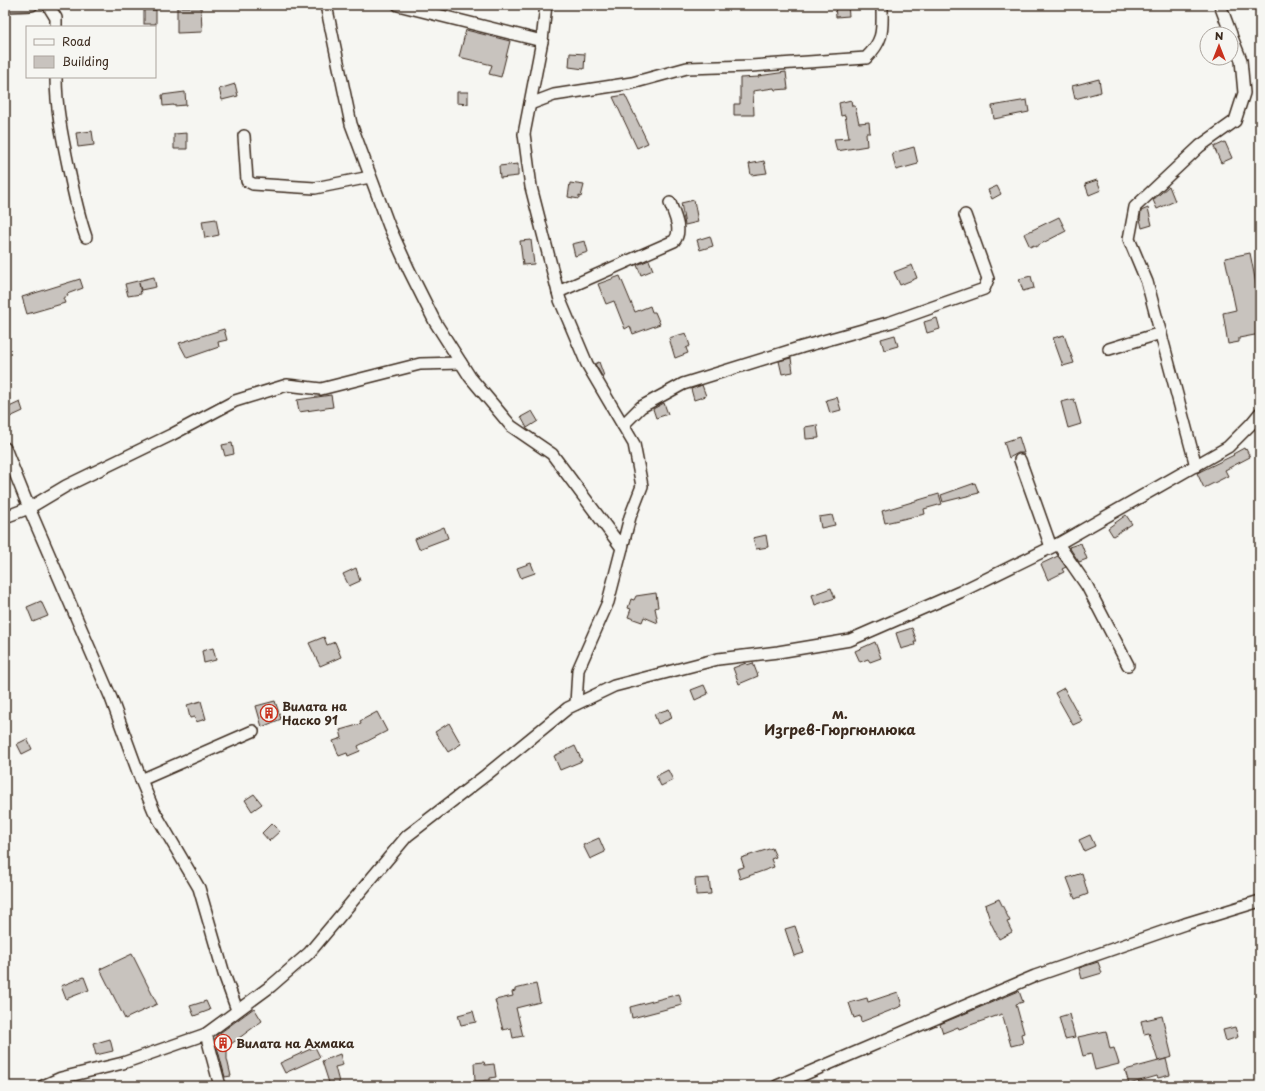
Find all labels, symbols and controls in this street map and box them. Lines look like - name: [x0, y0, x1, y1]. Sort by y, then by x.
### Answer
- legend: [26, 26, 156, 78]
- north arrow: [1199, 26, 1239, 66]
- text: N: [1215, 27, 1224, 44]
- text: Road: [62, 32, 91, 50]
- text: Building: [62, 52, 109, 70]
- place label: Вилата на Наско 91: [282, 697, 347, 729]
- building icon: Вилата на Наско 91: [259, 703, 279, 723]
- district label: м. Изгрев-Гюргюнлюка: [764, 703, 916, 740]
- building icon: Вилата на Ахмака: [213, 1033, 233, 1053]
- place label: Вилата на Ахмака: [236, 1034, 355, 1052]

